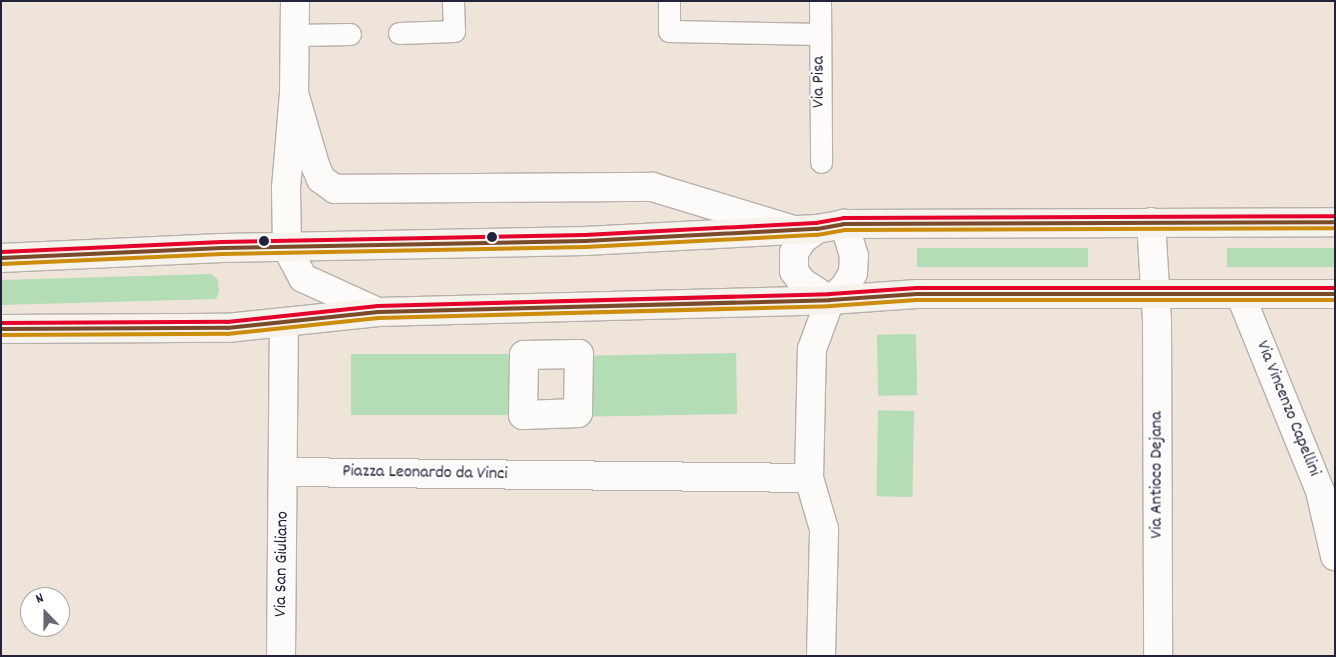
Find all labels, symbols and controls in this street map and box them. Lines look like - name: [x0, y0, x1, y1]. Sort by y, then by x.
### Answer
- street label: Via Pisa: [809, 56, 831, 108]
- unlabelled marker: [487, 232, 497, 242]
- unlabelled marker: [259, 236, 269, 246]
- street label: Via Vincenzo Capellini: [1250, 338, 1324, 480]
- street label: Via Antioco Dejana: [1147, 411, 1169, 539]
- street label: Piazza Leonardo da Vinci: [342, 462, 508, 486]
- street label: Via San Giuliano: [271, 511, 295, 617]
- north arrow: [20, 587, 70, 637]
- text: N: [33, 588, 47, 610]

